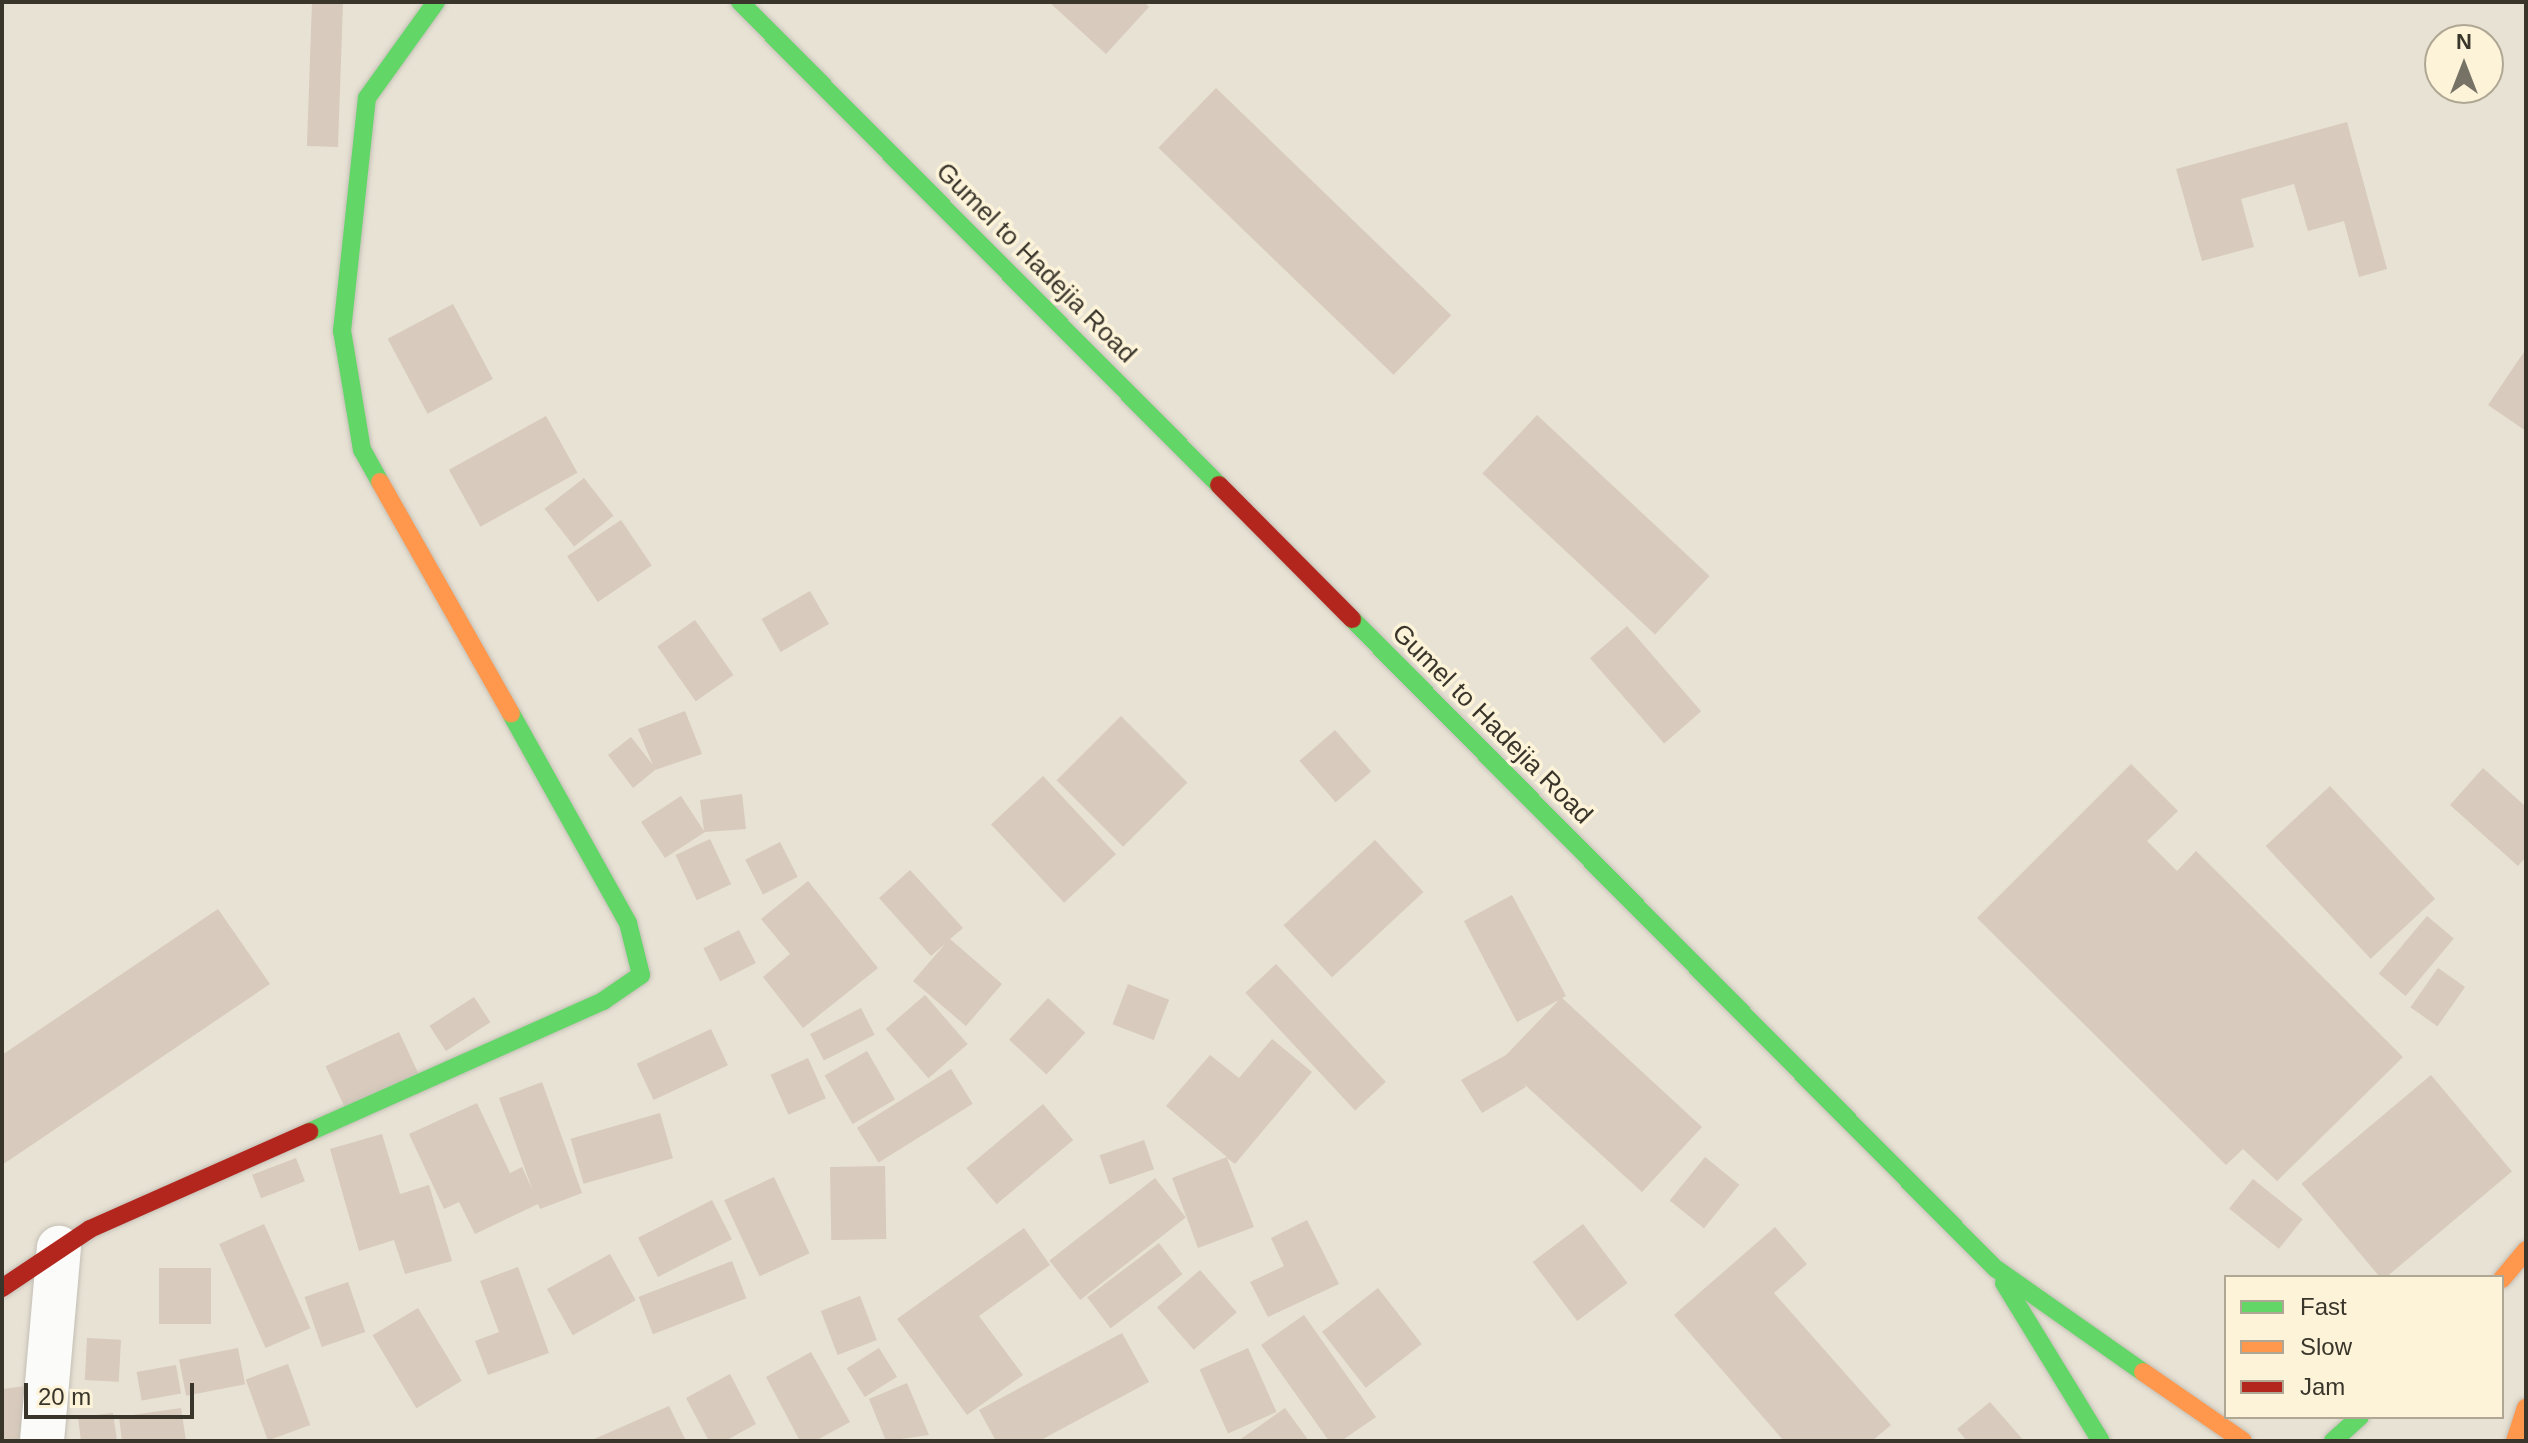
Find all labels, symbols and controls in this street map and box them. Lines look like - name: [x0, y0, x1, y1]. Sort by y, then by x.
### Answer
- north arrow: [2424, 24, 2504, 104]
- text: N: [2456, 29, 2472, 54]
- street label: Gumel to Hadejia Road: [929, 156, 1143, 370]
- street label: Gumel to Hadejia Road: [1385, 617, 1599, 831]
- legend: [2224, 1275, 2504, 1419]
- text: Fast: [2300, 1293, 2347, 1320]
- text: Slow: [2300, 1333, 2352, 1360]
- scale bar: [28, 1367, 198, 1417]
- text: Jam: [2300, 1373, 2345, 1400]
- text: 20 m: [38, 1383, 91, 1410]

